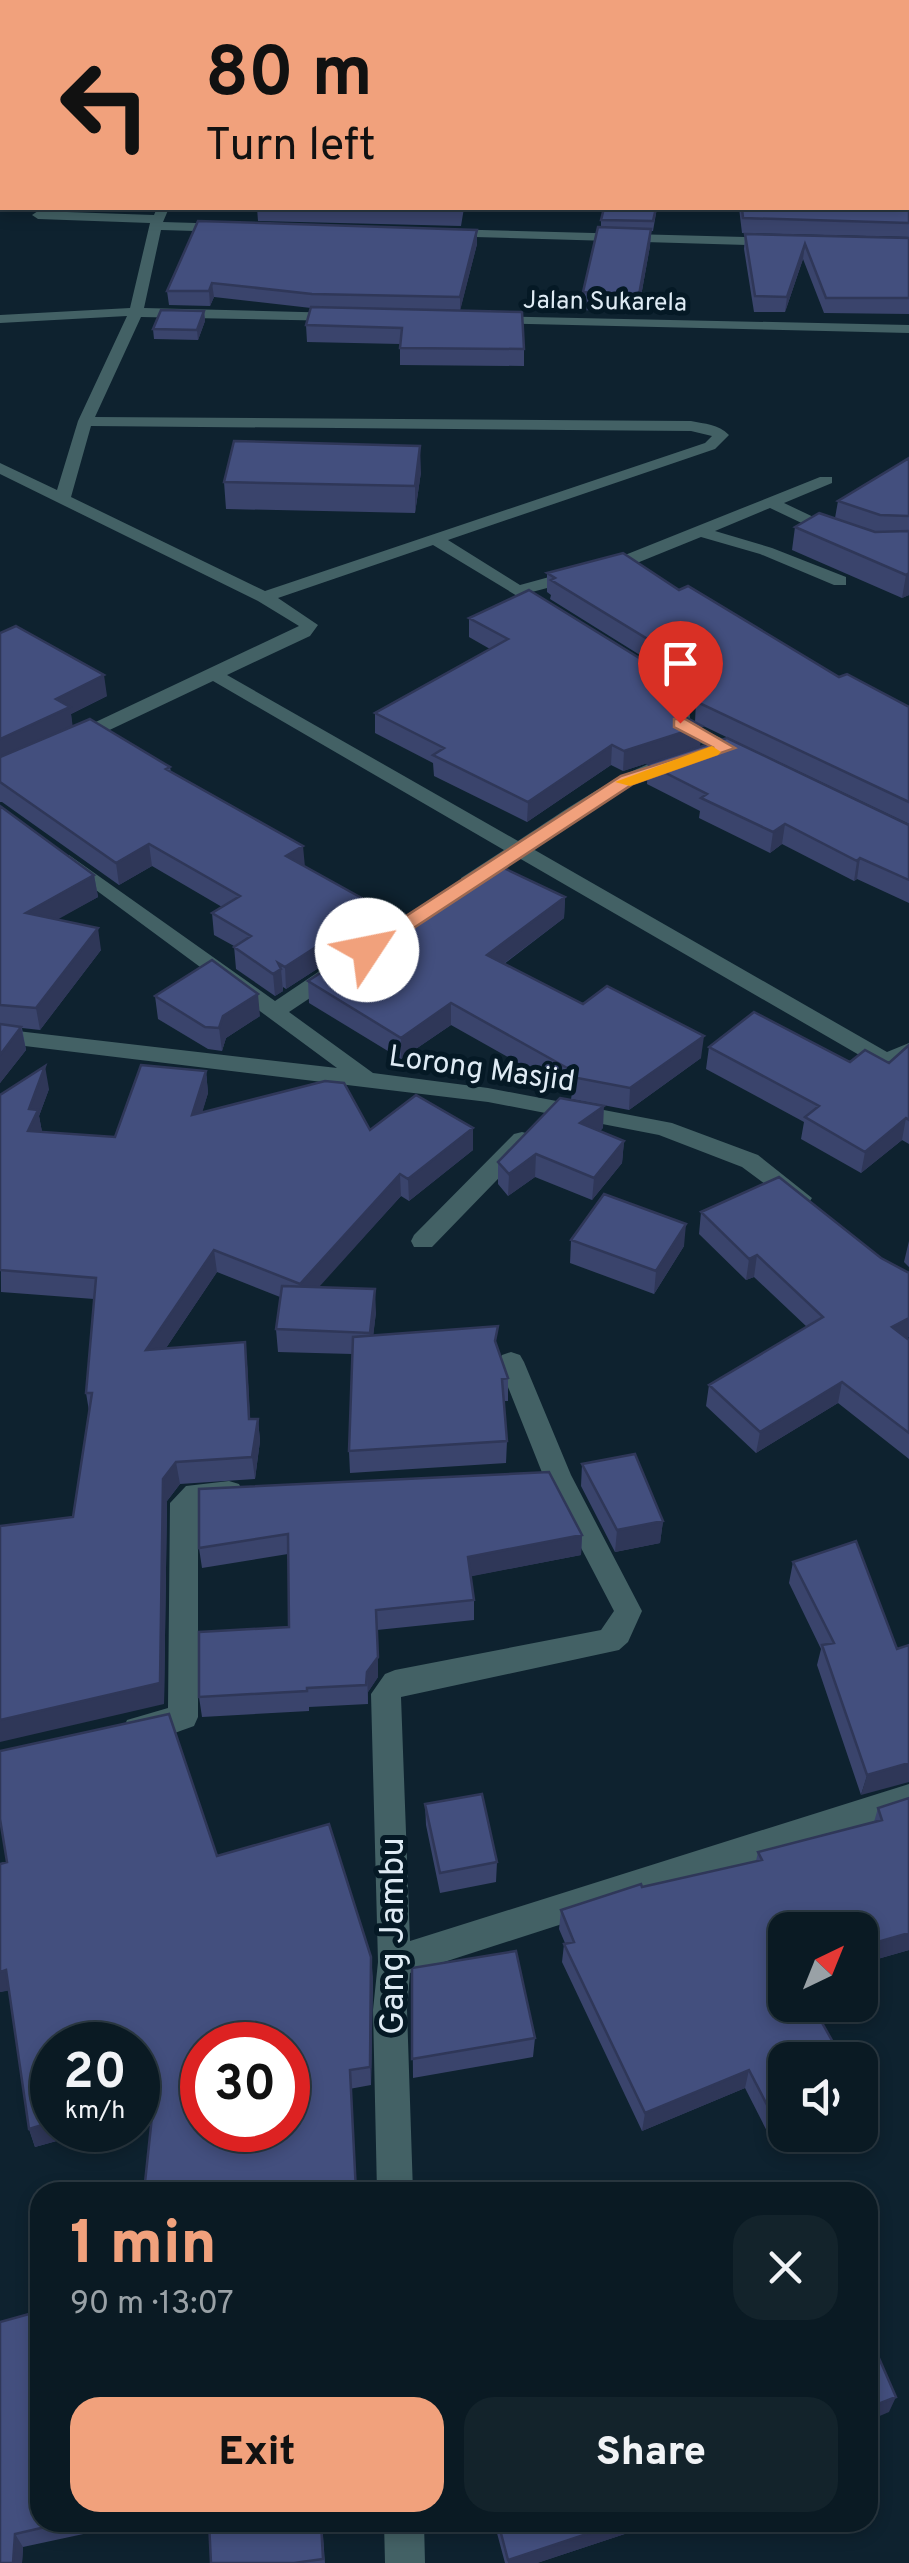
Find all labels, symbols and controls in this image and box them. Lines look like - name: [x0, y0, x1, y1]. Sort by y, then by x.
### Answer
- text: 80 m: [205, 32, 373, 121]
- icon: left: [40, 40, 170, 170]
- text: Turn left: [205, 119, 376, 176]
- street label: Jalan Sukarela: [523, 286, 687, 320]
- pin: [638, 621, 723, 724]
- icon: arrive: [653, 636, 708, 691]
- position arrow: [315, 898, 419, 1002]
- street label: Lorong Masjid: [386, 1039, 577, 1102]
- street label: Gang Jambu: [372, 1837, 416, 2035]
- north arrow: [768, 1912, 878, 2022]
- map controls: [768, 1912, 878, 2152]
- speed limit sign: 30: [180, 2022, 310, 2152]
- button: sound: [768, 2042, 878, 2152]
- text: 20: [63, 2043, 127, 2106]
- text: km/h: [65, 2096, 125, 2128]
- text: 1 min: [70, 2209, 217, 2285]
- button: close: [733, 2215, 838, 2320]
- text: 90 m · 13:07: [70, 2285, 234, 2325]
- button: Exit: [70, 2397, 444, 2512]
- button: Share: [464, 2397, 838, 2512]

